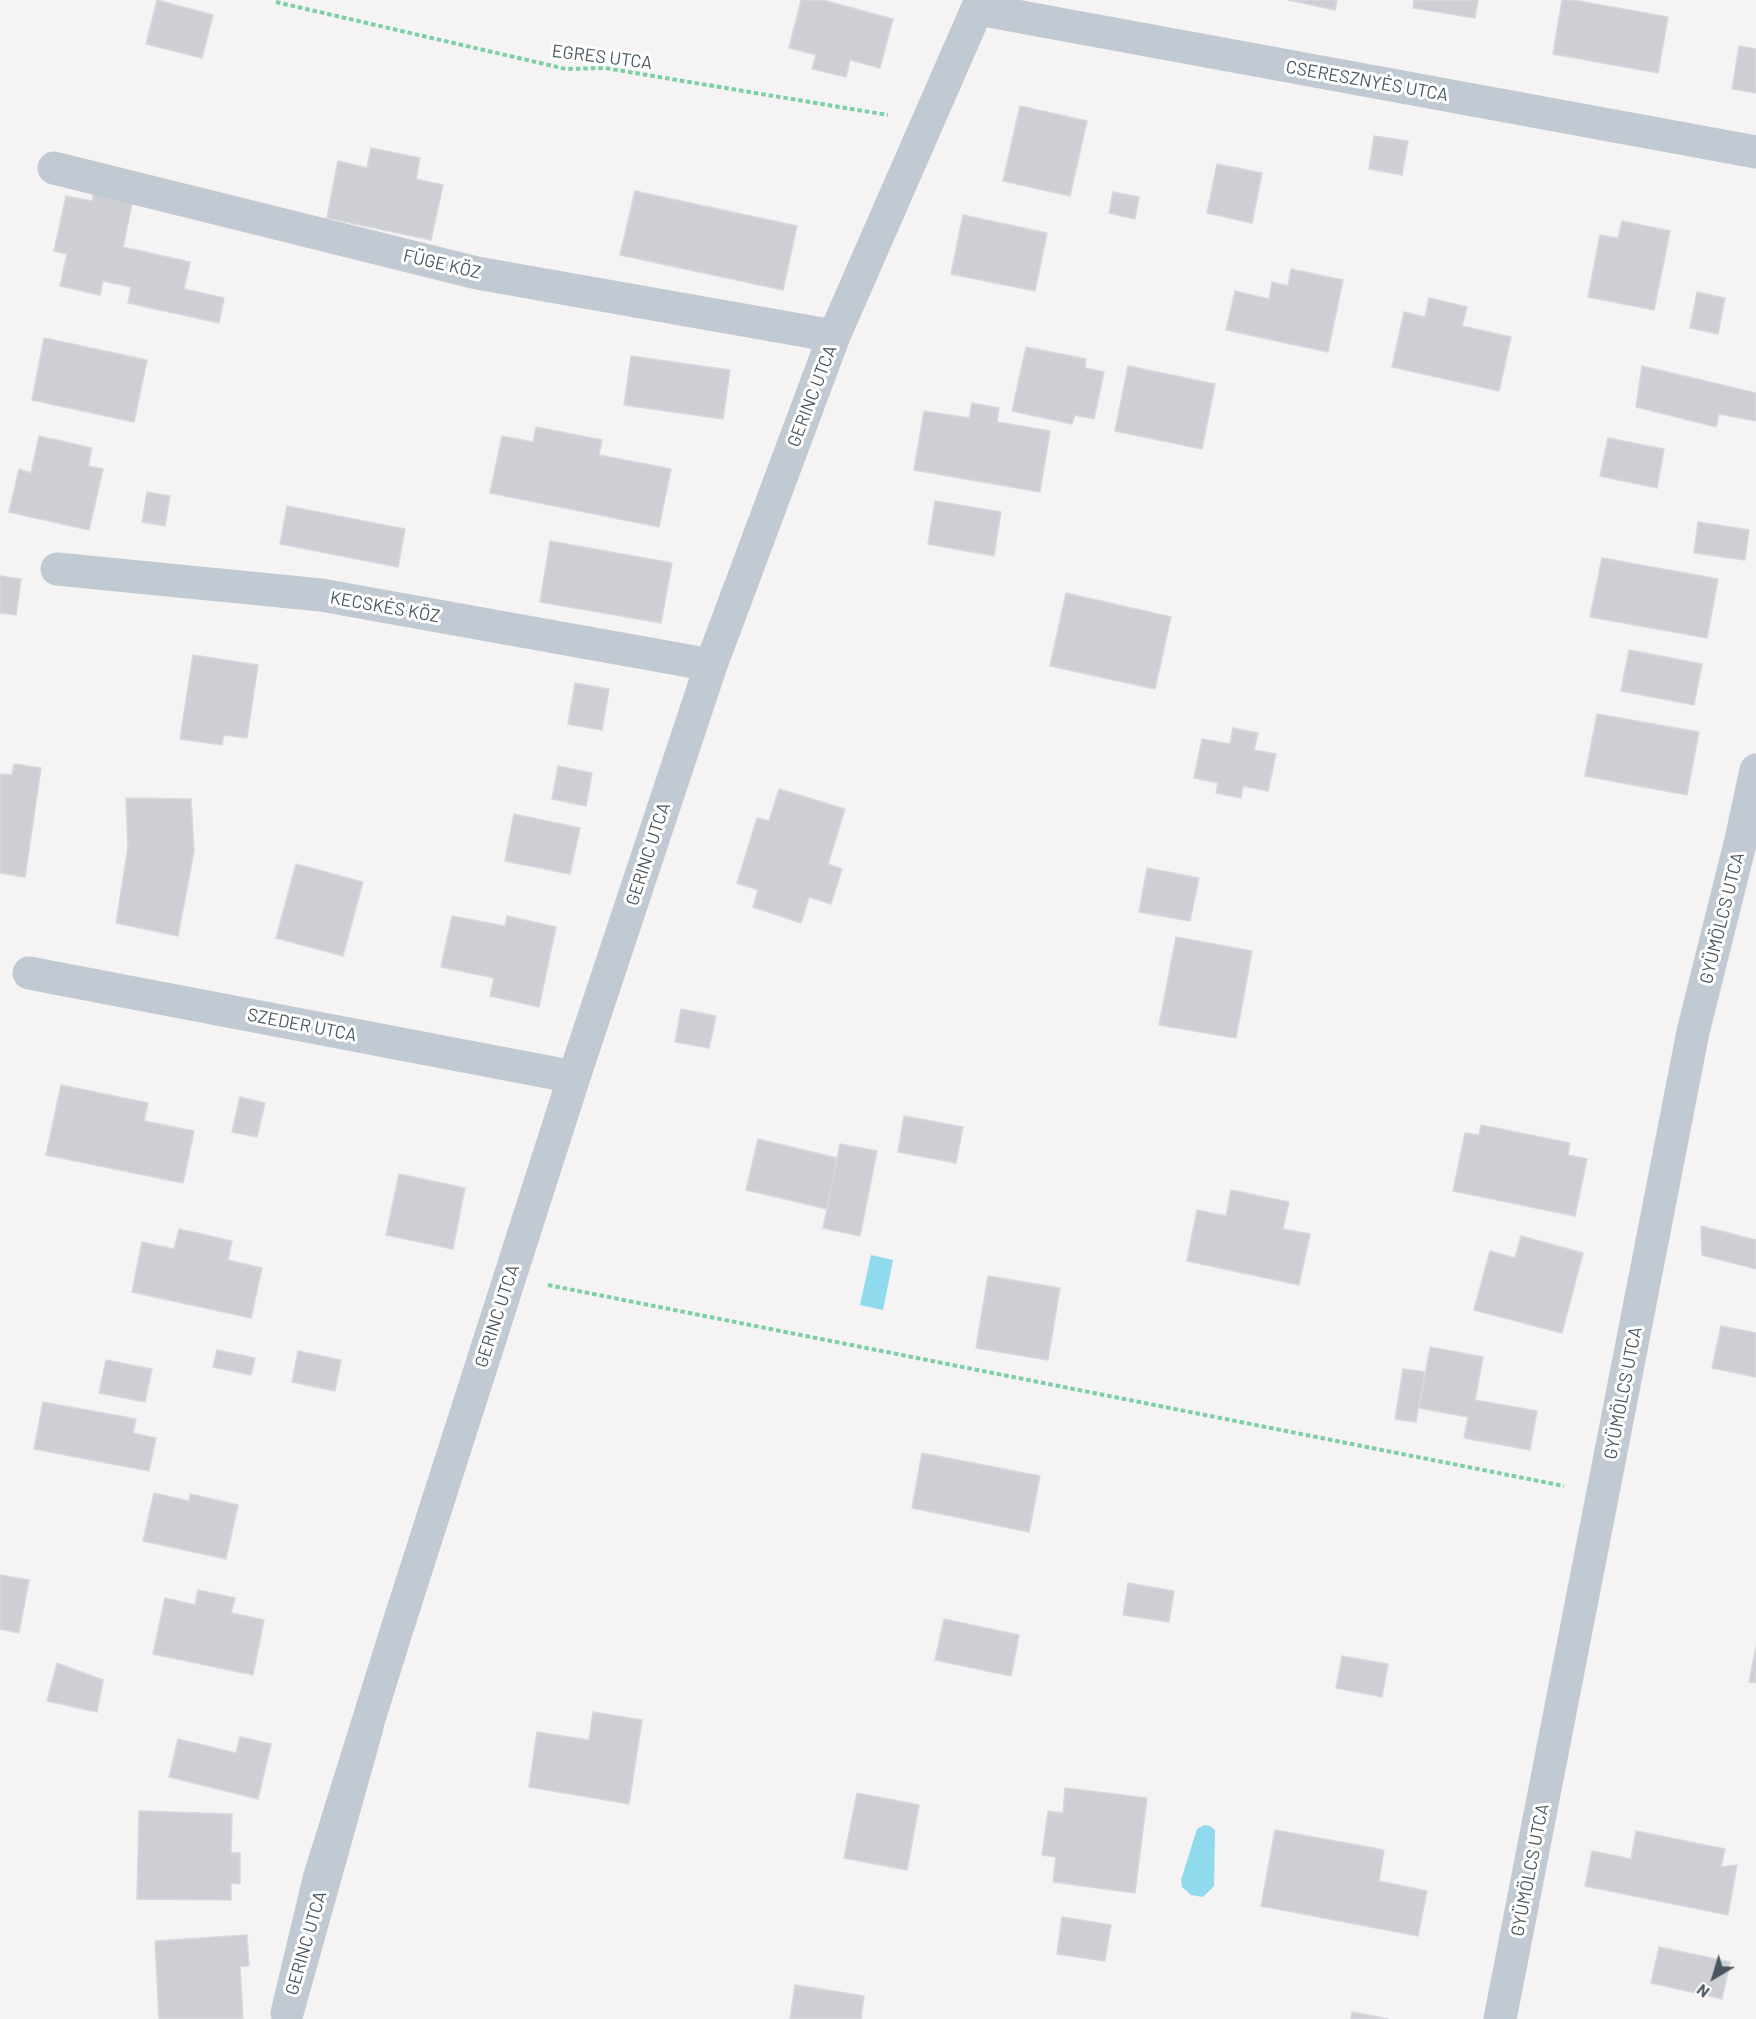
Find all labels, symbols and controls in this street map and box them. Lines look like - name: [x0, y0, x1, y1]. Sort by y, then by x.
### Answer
- street label: EGRES UTCA: [551, 40, 653, 74]
- street label: CSERESZNYÉS UTCA: [1284, 56, 1450, 106]
- street label: FÜGE KÖZ: [401, 245, 483, 283]
- street label: GERINC UTCA: [783, 342, 841, 450]
- street label: KECSKÉS KÖZ: [328, 587, 442, 627]
- street label: GERINC UTCA: [621, 800, 675, 908]
- street label: GYÜMÖLCS UTCA: [1695, 850, 1749, 986]
- street label: SZEDER UTCA: [246, 1004, 358, 1046]
- street label: GERINC UTCA: [470, 1262, 524, 1370]
- street label: GYÜMÖLCS UTCA: [1600, 1325, 1646, 1461]
- street label: GYÜMÖLCS UTCA: [1507, 1802, 1553, 1938]
- street label: GERINC UTCA: [281, 1889, 331, 1997]
- north arrow: [1684, 1947, 1744, 2007]
- text: N: [1693, 1981, 1713, 2002]

